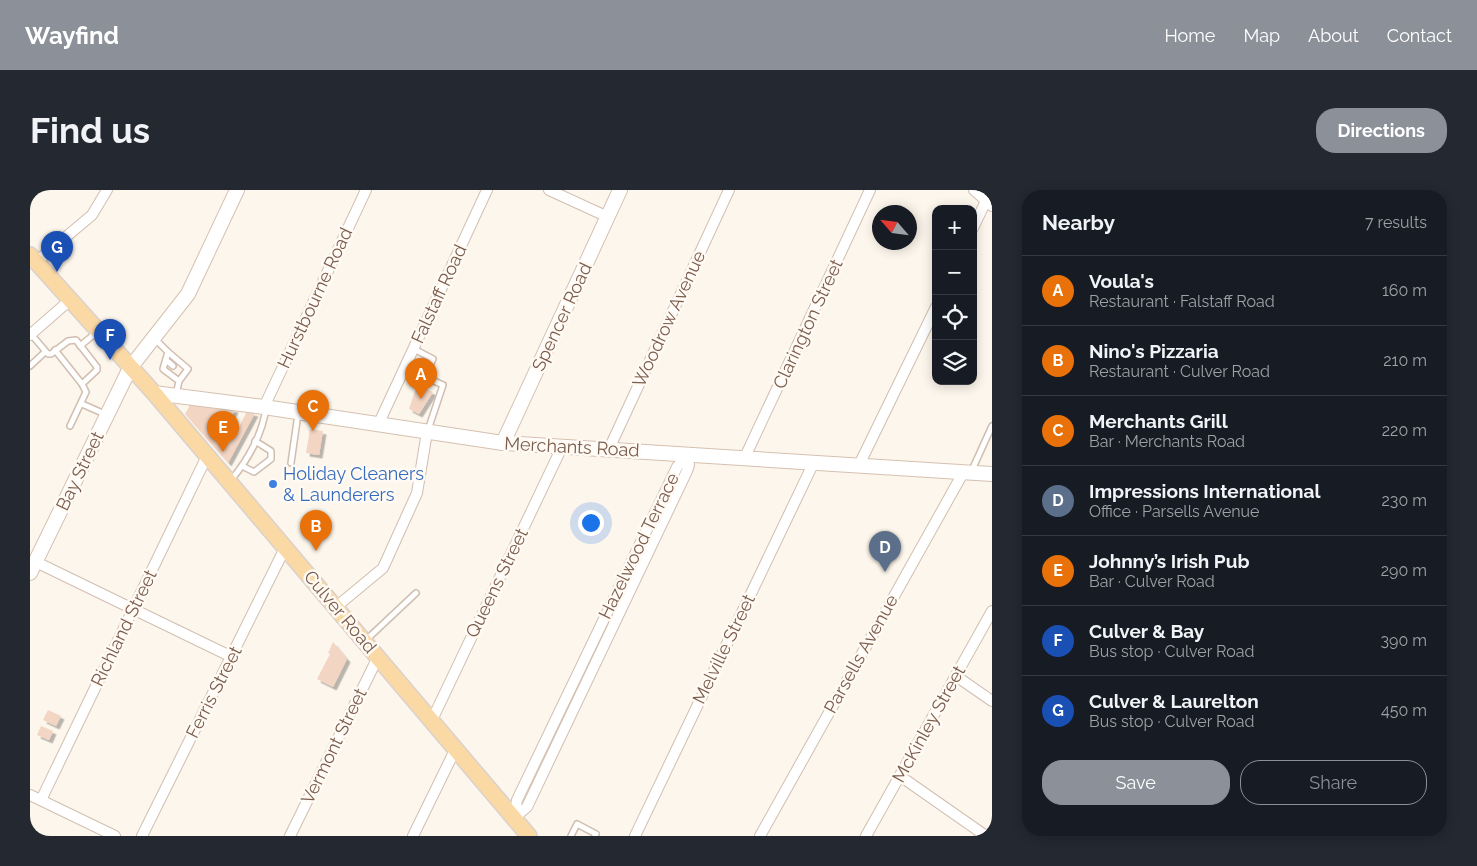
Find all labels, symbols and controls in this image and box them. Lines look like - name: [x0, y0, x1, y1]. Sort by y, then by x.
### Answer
- text: Wayfind: [25, 21, 119, 50]
- text: Home: [1164, 25, 1215, 46]
- text: Map: [1243, 25, 1280, 46]
- text: About: [1308, 25, 1359, 46]
- text: Contact: [1387, 25, 1452, 46]
- button: Directions: [1316, 108, 1447, 153]
- text: Find us: [30, 110, 150, 151]
- north arrow: [872, 205, 917, 250]
- map controls: [932, 205, 977, 385]
- button: +: [932, 205, 977, 250]
- text: Nearby: [1042, 210, 1115, 235]
- text: 7 results: [1365, 213, 1427, 232]
- street label: Hurstbourne Road: [273, 224, 356, 371]
- pin: G: [41, 231, 73, 272]
- street label: Falstaff Road: [407, 241, 471, 346]
- street label: Woodrow Avenue: [628, 247, 710, 390]
- button: −: [932, 250, 977, 295]
- street label: Clarington Street: [768, 256, 847, 392]
- street label: Spencer Road: [527, 259, 596, 374]
- text: Voula's: [1089, 270, 1154, 292]
- text: A: [1053, 281, 1063, 300]
- text: 160 m: [1382, 281, 1427, 300]
- text: Restaurant · Falstaff Road: [1089, 292, 1275, 311]
- button: locate: [932, 295, 977, 340]
- pin: F: [94, 319, 126, 360]
- button: layers: [932, 340, 977, 385]
- text: Nino's Pizzaria: [1089, 340, 1219, 362]
- text: B: [1053, 351, 1063, 370]
- text: 210 m: [1383, 351, 1427, 370]
- pin: A: [405, 358, 437, 399]
- text: Restaurant · Culver Road: [1089, 362, 1270, 381]
- pin: C: [297, 390, 329, 431]
- text: Merchants Grill: [1089, 410, 1228, 432]
- pin: E: [207, 411, 239, 452]
- text: C: [1053, 421, 1063, 440]
- text: 220 m: [1382, 421, 1427, 440]
- street label: Bay Street: [51, 428, 108, 514]
- street label: Merchants Road: [504, 432, 640, 461]
- text: Bar · Merchants Road: [1089, 432, 1245, 451]
- place label: Holiday Cleaners & Launderers: [283, 463, 424, 505]
- street label: Hazelwood Terrace: [594, 469, 683, 622]
- marker: Holiday Cleaners & Launderers: [267, 478, 279, 490]
- text: Impressions International: [1089, 480, 1320, 502]
- text: D: [1052, 491, 1064, 510]
- text: 230 m: [1382, 491, 1427, 510]
- text: Office · Parsells Avenue: [1089, 502, 1260, 521]
- pin: B: [300, 510, 332, 551]
- your location: [578, 510, 604, 536]
- street label: Queens Street: [461, 525, 532, 641]
- pin: D: [869, 531, 901, 572]
- text: Johnny’s Irish Pub: [1089, 550, 1249, 572]
- text: E: [1053, 561, 1063, 580]
- text: 290 m: [1381, 561, 1427, 580]
- street label: Richland Street: [86, 566, 161, 689]
- street label: Culver Road: [300, 566, 381, 657]
- text: Bar · Culver Road: [1089, 572, 1215, 591]
- street label: Parsells Avenue: [819, 590, 902, 717]
- street label: Melville Street: [688, 591, 759, 707]
- text: Culver & Bay: [1089, 620, 1204, 642]
- text: F: [1053, 631, 1063, 650]
- text: 390 m: [1381, 631, 1427, 650]
- street label: Ferris Street: [181, 642, 246, 741]
- text: Bus stop · Culver Road: [1089, 642, 1254, 661]
- street label: McKinley Street: [888, 662, 969, 786]
- street label: Vermont Street: [296, 685, 371, 807]
- text: Culver & Laurelton: [1089, 690, 1259, 712]
- text: G: [1052, 701, 1064, 720]
- text: 450 m: [1381, 701, 1427, 720]
- text: Bus stop · Culver Road: [1089, 712, 1254, 731]
- button: Save: [1042, 760, 1230, 805]
- button: Share: [1240, 760, 1427, 805]

